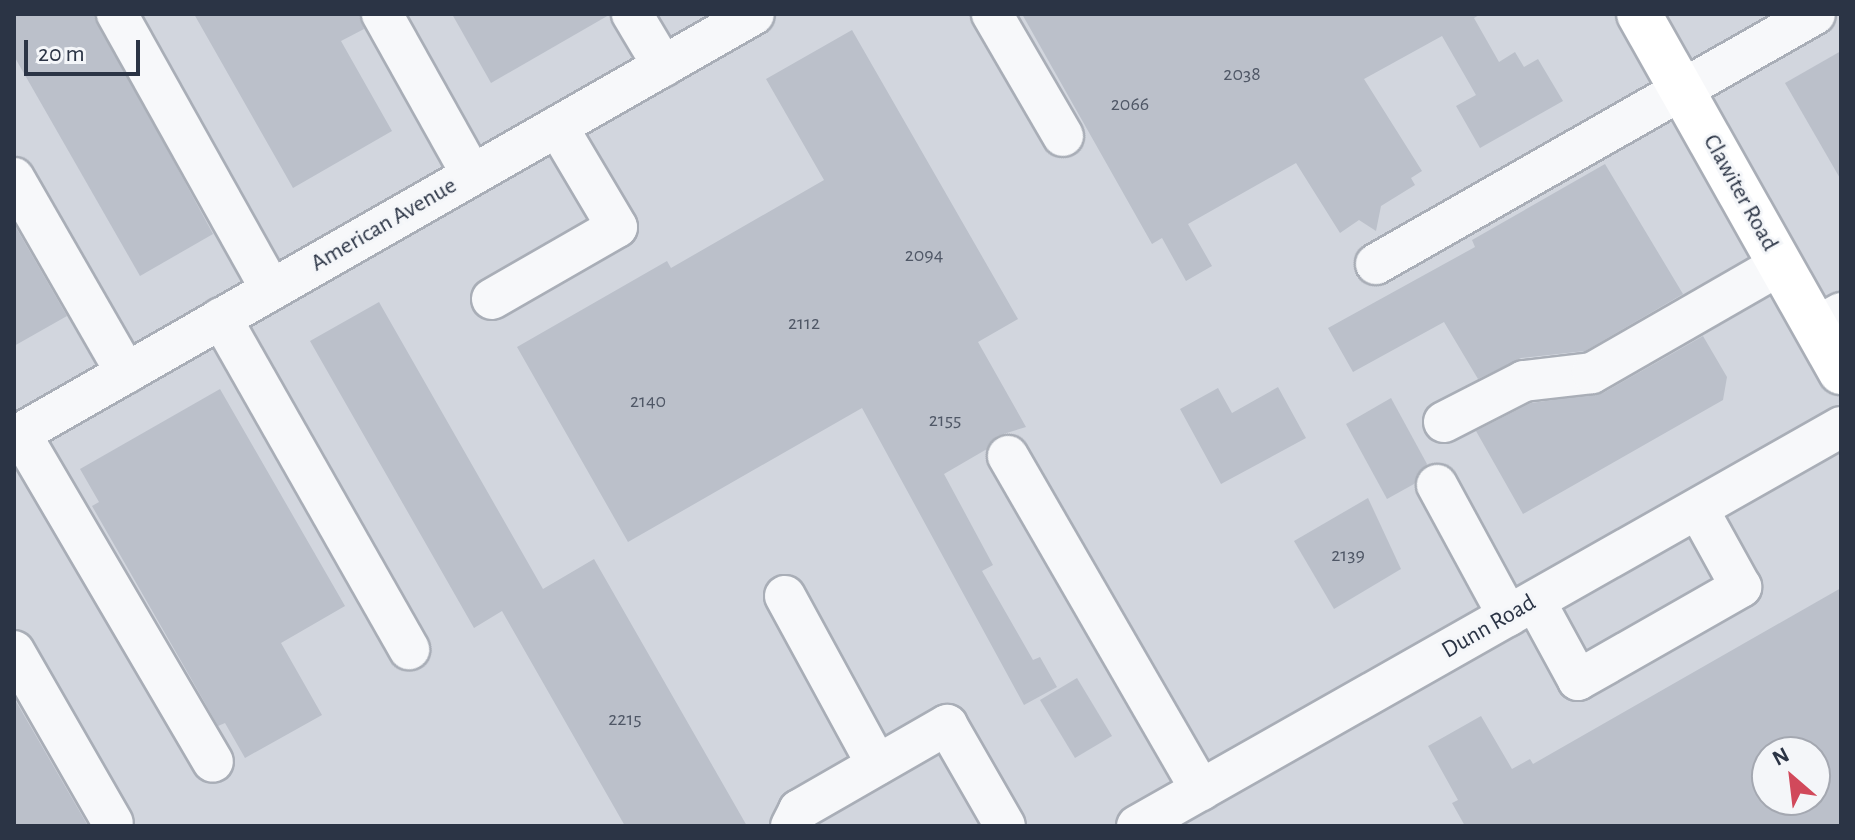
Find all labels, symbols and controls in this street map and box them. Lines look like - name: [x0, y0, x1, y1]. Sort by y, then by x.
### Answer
- scale bar: [28, 24, 144, 74]
- text: 20 m: [38, 42, 85, 66]
- house number: 2038: [1223, 62, 1261, 86]
- house number: 2066: [1111, 92, 1149, 116]
- street label: Clawiter Road: [1696, 130, 1784, 256]
- street label: American Avenue: [306, 172, 462, 278]
- house number: 2094: [905, 243, 943, 267]
- house number: 2112: [788, 311, 820, 335]
- house number: 2140: [630, 389, 666, 413]
- house number: 2155: [929, 408, 961, 432]
- house number: 2139: [1331, 543, 1365, 567]
- street label: Dunn Road: [1437, 589, 1541, 665]
- house number: 2215: [608, 707, 642, 731]
- north arrow: [1751, 736, 1831, 816]
- text: N: [1769, 743, 1793, 770]

